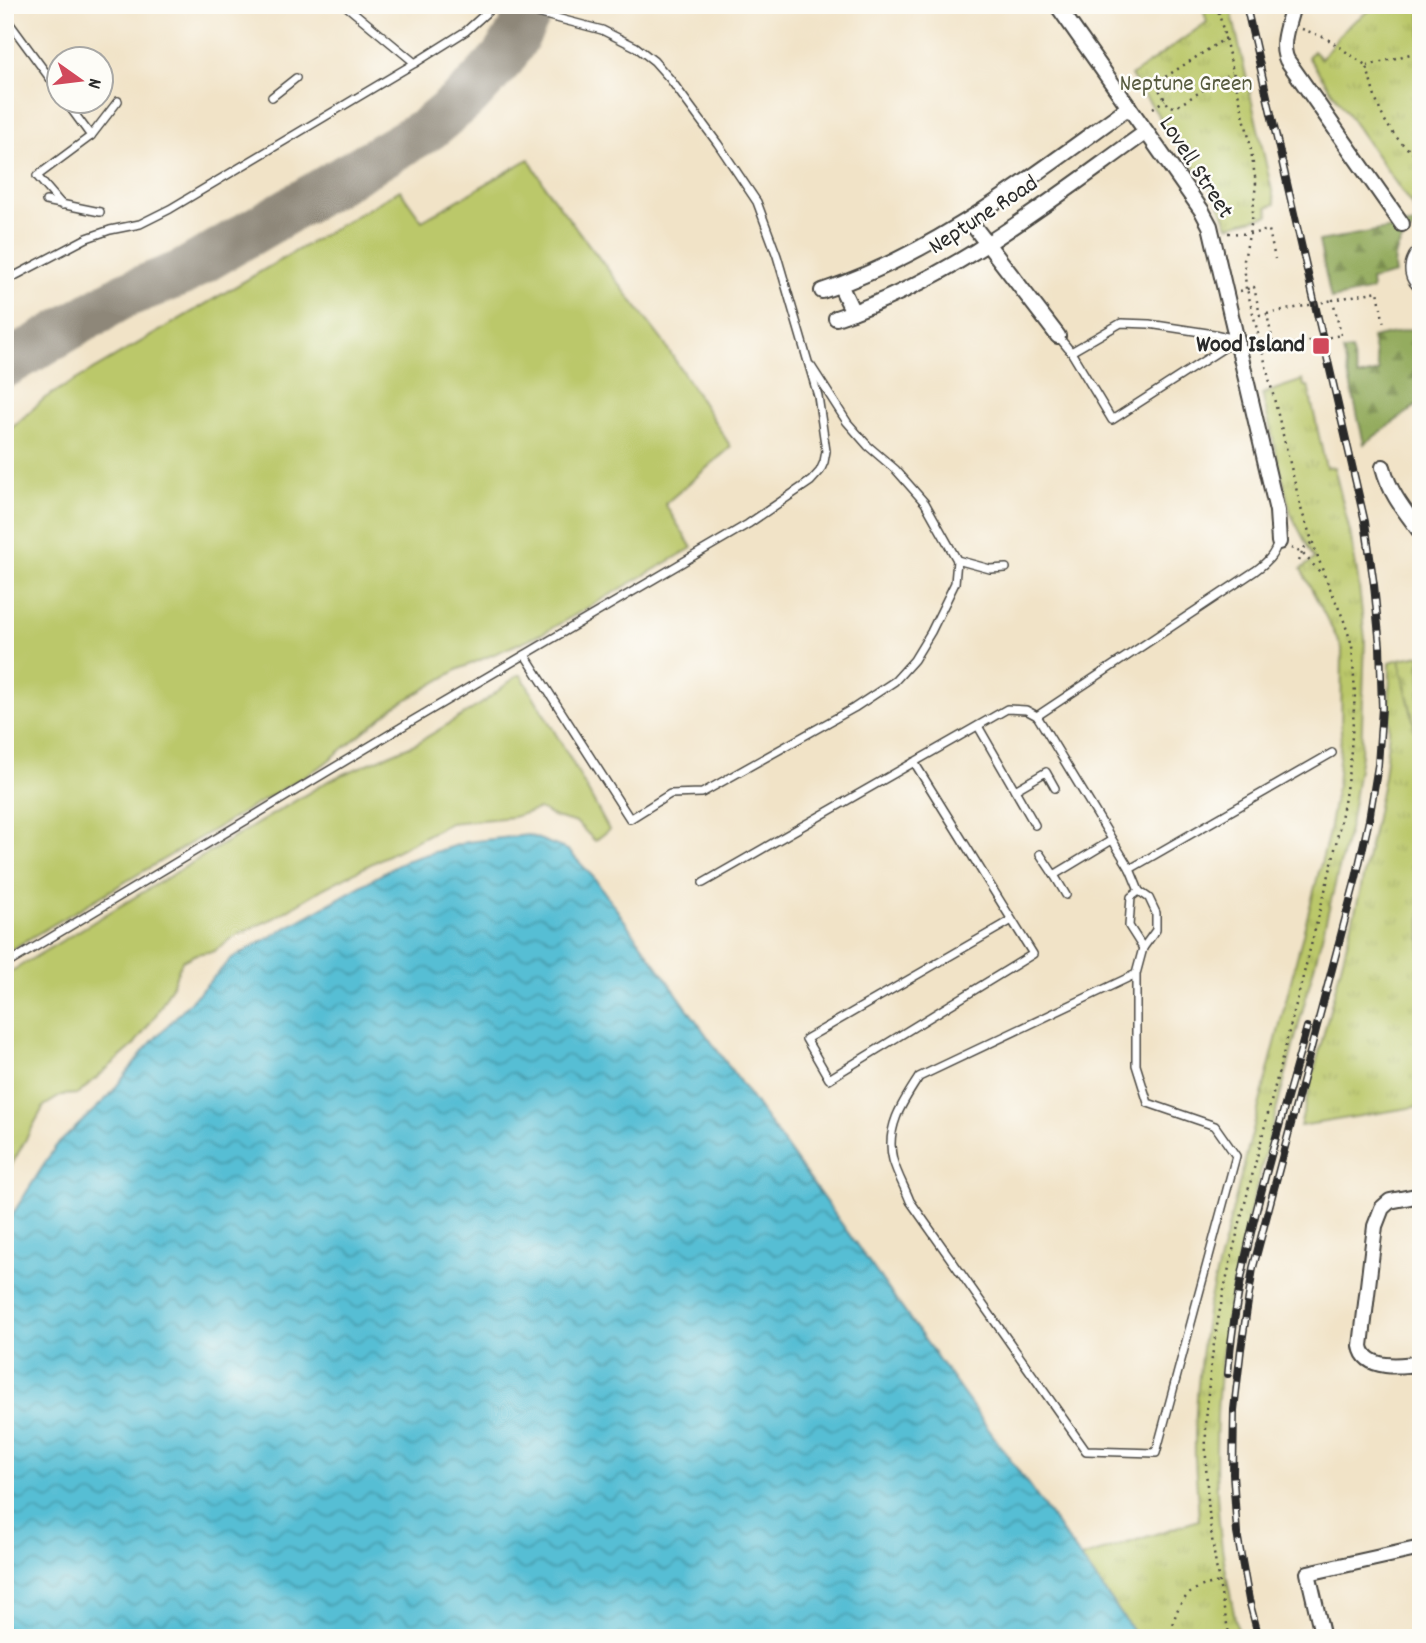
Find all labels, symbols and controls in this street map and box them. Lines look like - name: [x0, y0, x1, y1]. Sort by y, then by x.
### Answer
- north arrow: [46, 46, 116, 116]
- park label: Neptune Green: [1119, 68, 1253, 102]
- text: N: [79, 75, 107, 91]
- street label: Lovell Street: [1149, 110, 1241, 226]
- street label: Neptune Road: [922, 168, 1046, 264]
- place label: Wood Island: [1196, 329, 1305, 363]
- marker: Wood Island: [1311, 336, 1331, 356]

